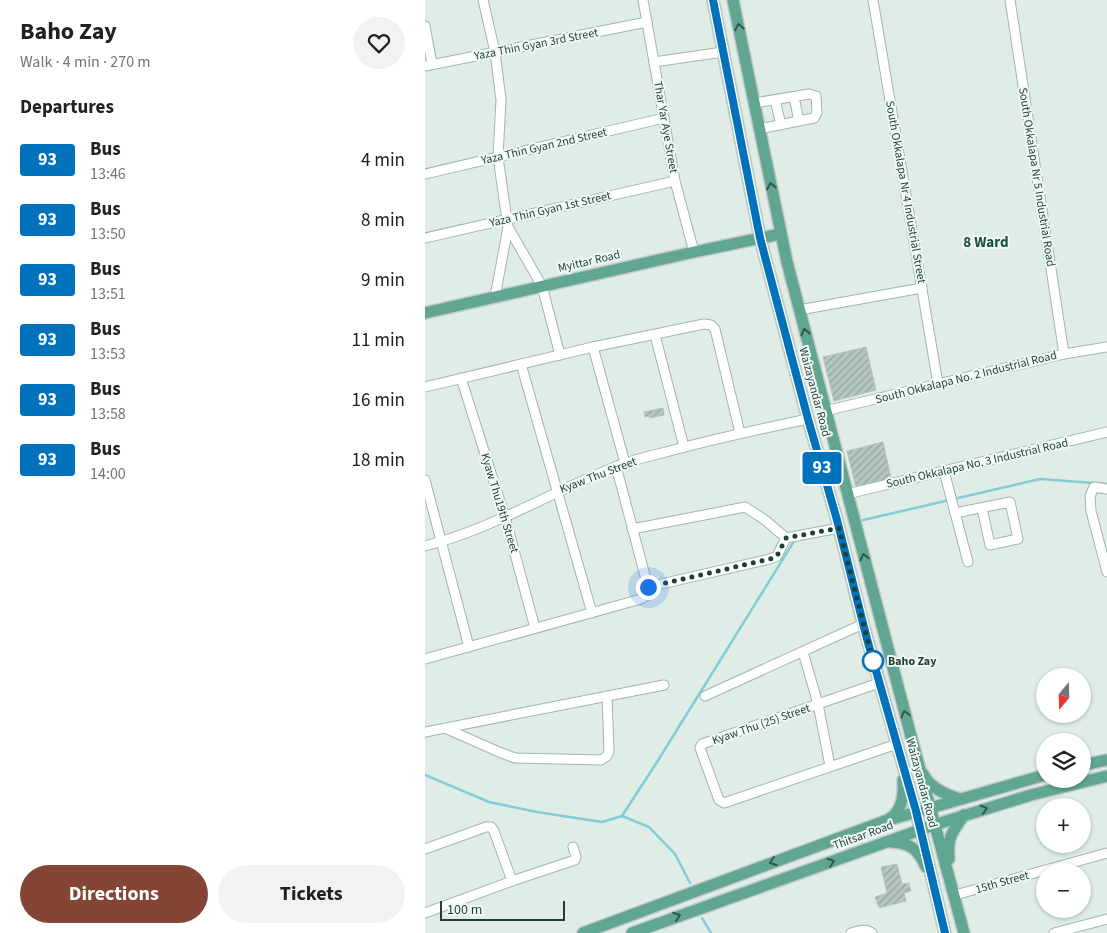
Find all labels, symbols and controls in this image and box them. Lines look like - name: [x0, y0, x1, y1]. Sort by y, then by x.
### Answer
- text: Baho Zay: [20, 14, 117, 49]
- button: heart: [353, 17, 405, 69]
- one-way arrow: [734, 23, 744, 31]
- street label: Yaza Thin Gyan 3rd Street: [472, 24, 600, 65]
- text: Walk · 4 min · 270 m: [20, 51, 151, 73]
- street label: Thar Yar Aye Street: [649, 80, 682, 175]
- street label: South Okkalapa Nr 5 Industrial Road: [1014, 86, 1059, 268]
- text: Departures: [20, 94, 114, 121]
- street label: South Okkalapa Nr 4 Industrial Street: [881, 99, 930, 285]
- street label: Yaza Thin Gyan 2nd Street: [479, 124, 609, 169]
- text: Bus: [90, 136, 121, 163]
- text: 93: [38, 147, 57, 172]
- text: 4 min: [361, 147, 405, 174]
- text: 13:46: [90, 163, 126, 185]
- one-way arrow: [766, 182, 776, 191]
- street label: Yaza Thin Gyan 1st Street: [487, 187, 613, 232]
- text: Bus: [90, 196, 121, 223]
- text: 93: [38, 207, 57, 232]
- text: 8 min: [361, 207, 405, 234]
- text: 13:50: [90, 223, 126, 245]
- district label: 8 Ward: [963, 232, 1009, 253]
- street label: Myittar Road: [556, 246, 622, 277]
- text: Bus: [90, 256, 121, 283]
- text: 93: [38, 267, 57, 292]
- text: 9 min: [361, 267, 405, 294]
- text: 13:51: [90, 283, 126, 305]
- text: Bus: [90, 316, 121, 343]
- text: 93: [38, 327, 57, 352]
- text: 11 min: [351, 327, 405, 354]
- one-way arrow: [800, 328, 811, 337]
- text: 13:53: [90, 343, 126, 365]
- street label: Waizayandar Road: [794, 345, 835, 439]
- street label: South Okkalapa No. 2 Industrial Road: [874, 347, 1059, 408]
- text: Bus: [90, 376, 121, 403]
- text: 93: [38, 387, 57, 412]
- text: 16 min: [351, 387, 405, 414]
- text: 13:58: [90, 403, 126, 425]
- street label: South Okkalapa No. 3 Industrial Road: [884, 434, 1070, 493]
- text: Bus: [90, 436, 121, 463]
- text: 93: [38, 447, 57, 472]
- text: 18 min: [351, 447, 405, 474]
- street label: Kyaw Thu19th Street: [476, 451, 523, 555]
- line badge: 93: [799, 452, 845, 484]
- street label: Kyaw Thu Street: [557, 453, 639, 498]
- text: 93: [812, 455, 832, 480]
- text: 14:00: [90, 463, 126, 485]
- one-way arrow: [859, 553, 869, 562]
- your location: [636, 575, 661, 600]
- marker: Baho Zay: [862, 650, 884, 672]
- place label: Baho Zay: [888, 653, 937, 670]
- north arrow: [1036, 668, 1091, 722]
- map controls: [1036, 668, 1091, 918]
- street label: Kyaw Thu (25) Street: [710, 700, 812, 749]
- one-way arrow: [900, 710, 911, 719]
- button: layers: [1036, 733, 1091, 788]
- street label: Waizayandar Road: [901, 736, 942, 830]
- button: +: [1036, 798, 1091, 853]
- one-way arrow: [980, 805, 988, 815]
- street label: Thitsar Road: [831, 817, 896, 854]
- one-way arrow: [770, 856, 778, 866]
- one-way arrow: [826, 858, 834, 868]
- button: −: [1036, 863, 1091, 918]
- button: Directions: [20, 865, 208, 923]
- button: Tickets: [218, 865, 405, 923]
- street label: 15th Street: [973, 867, 1031, 898]
- scale bar: [440, 898, 565, 921]
- text: 100 m: [447, 900, 482, 920]
- one-way arrow: [673, 912, 681, 922]

